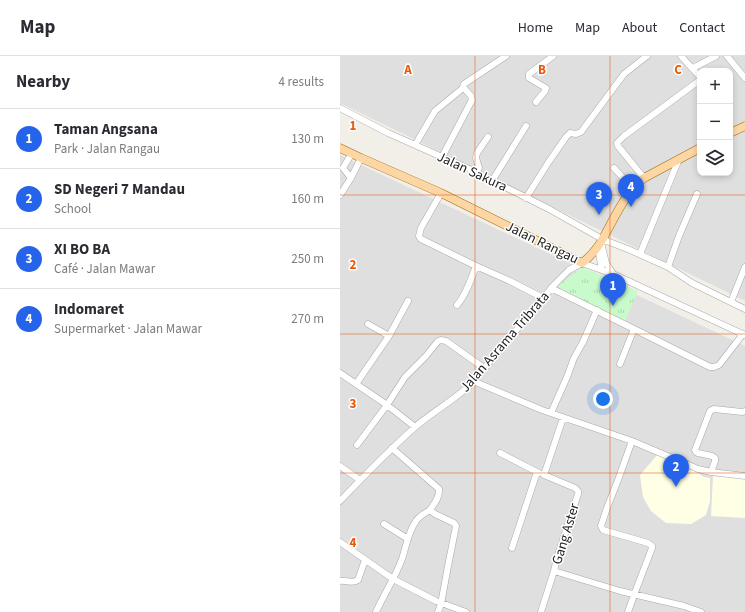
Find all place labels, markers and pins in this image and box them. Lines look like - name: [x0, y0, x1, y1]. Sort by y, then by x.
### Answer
- pin: 4: [618, 174, 644, 207]
- pin: 3: [586, 182, 612, 215]
- pin: 1: [600, 273, 626, 306]
- pin: 2: [663, 454, 689, 487]

